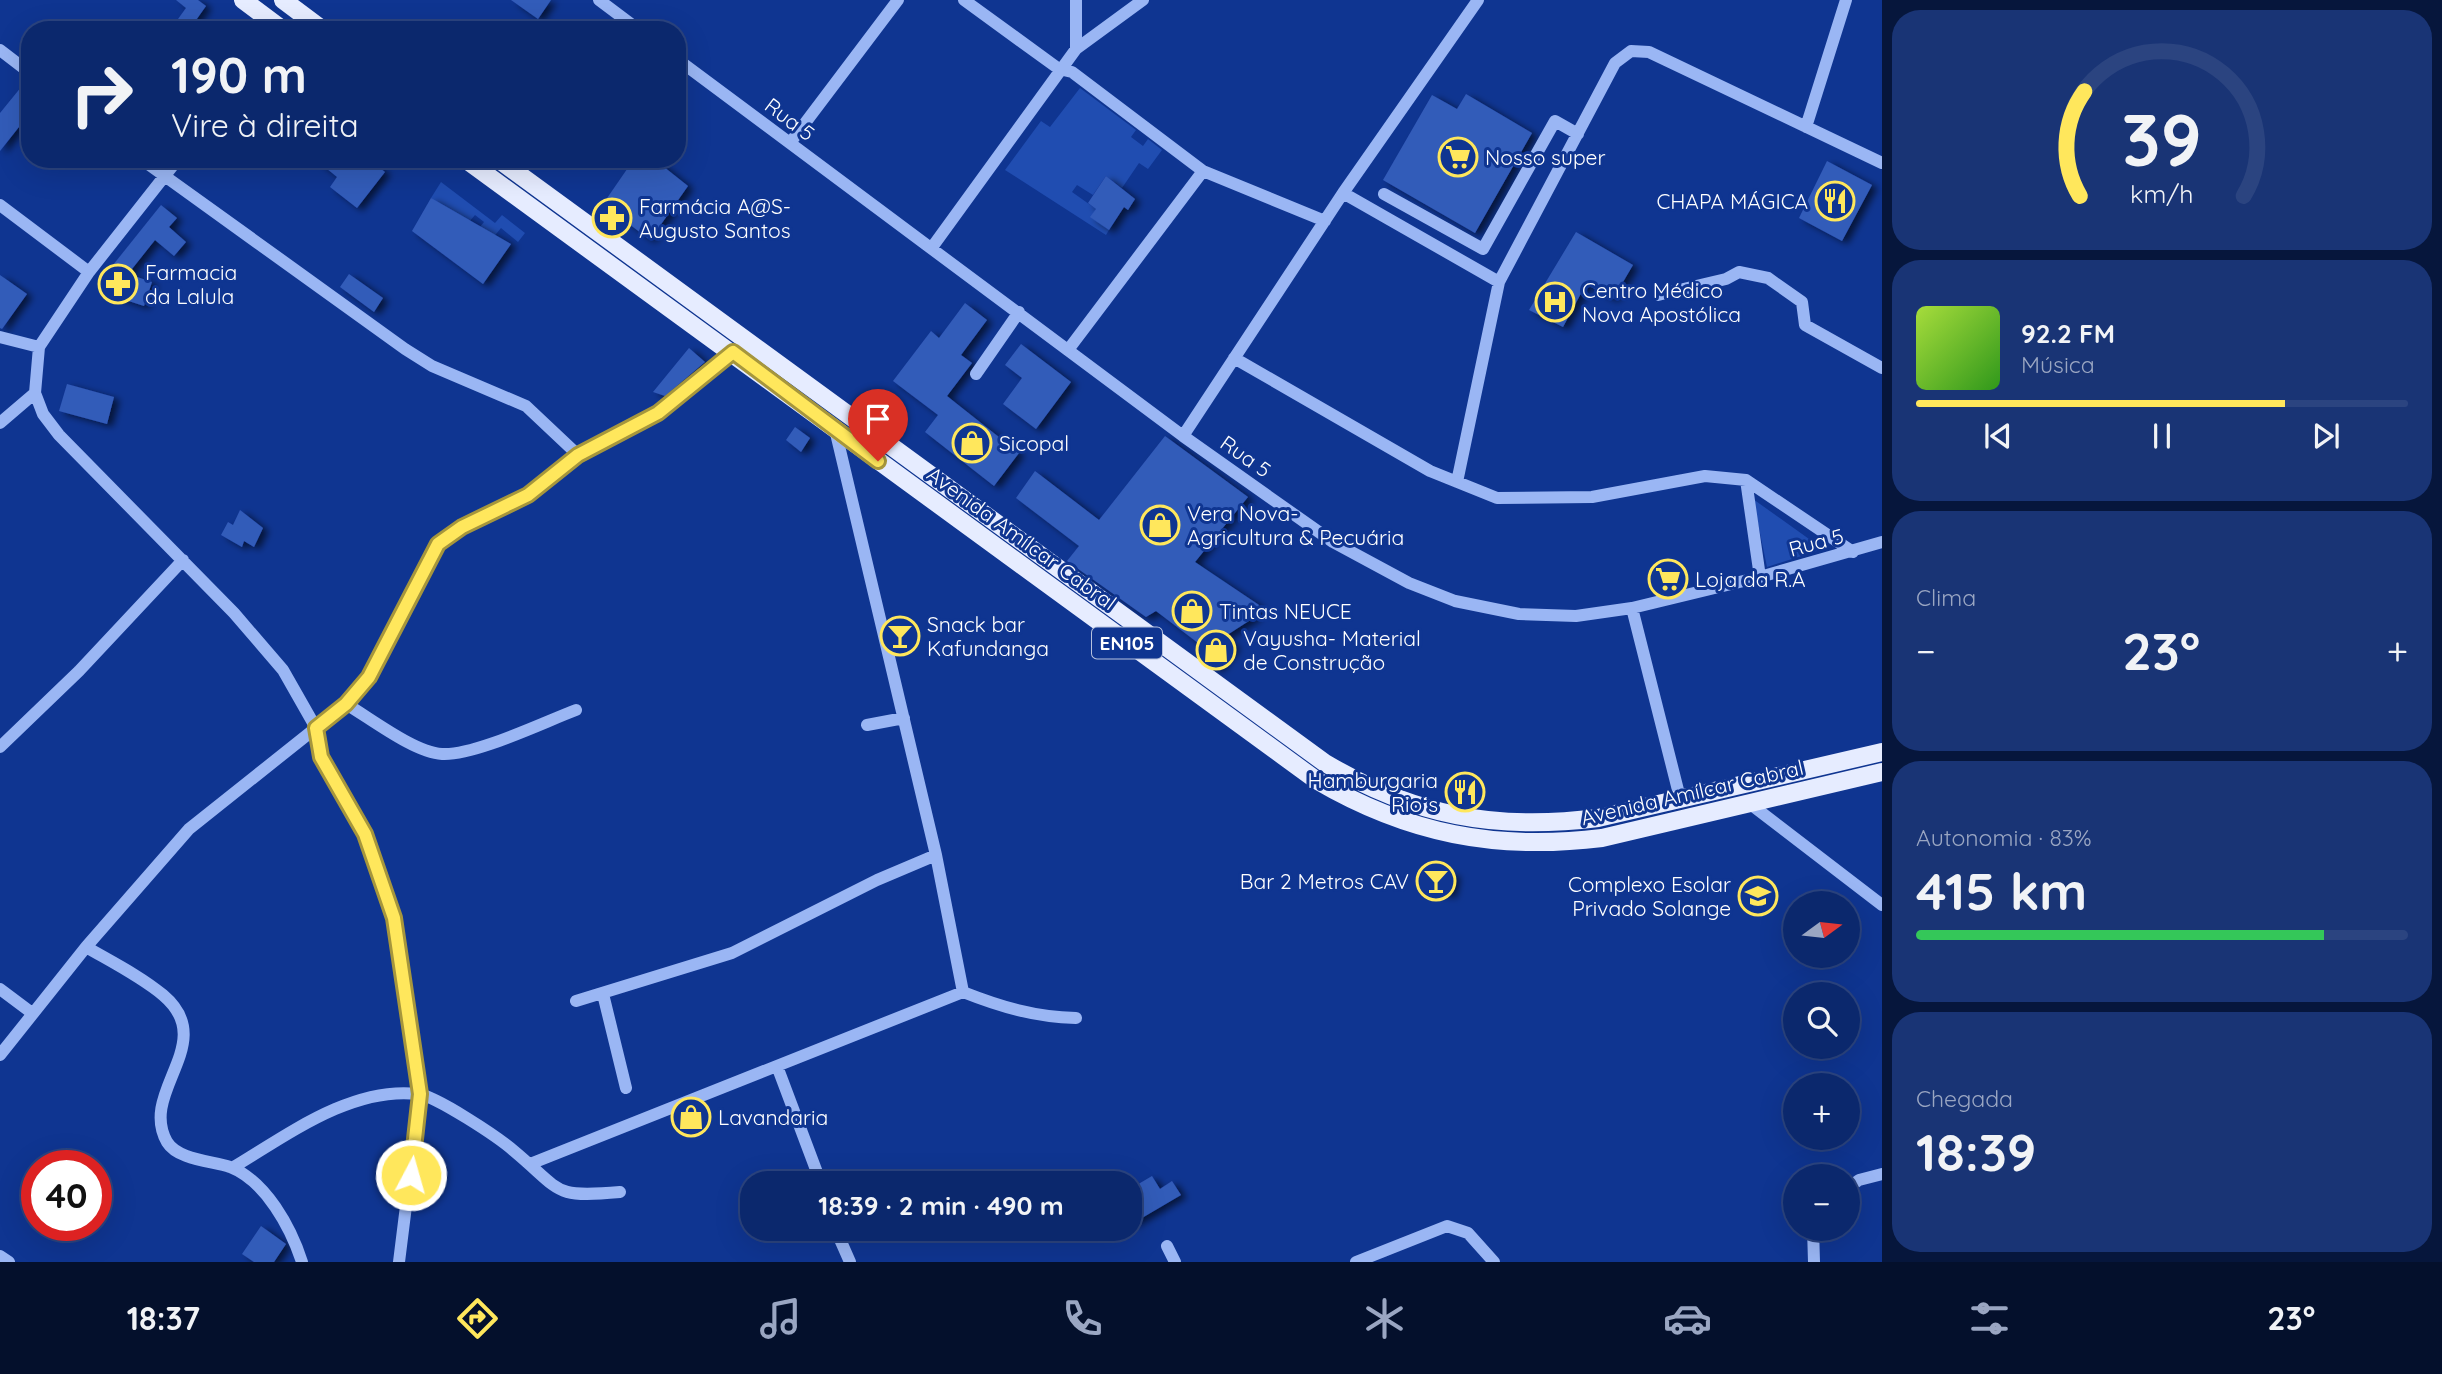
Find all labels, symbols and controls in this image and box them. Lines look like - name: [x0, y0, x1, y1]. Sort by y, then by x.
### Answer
- text: 190 m: [171, 44, 307, 105]
- icon: right: [56, 49, 147, 140]
- street label: Rua 5: [760, 92, 820, 146]
- text: 39: [2122, 94, 2202, 185]
- text: Vire à direita: [171, 105, 359, 145]
- supermarket icon: Nosso super: [1437, 136, 1479, 178]
- place label: Nosso super: [1485, 144, 1606, 170]
- text: km/h: [2130, 178, 2194, 209]
- restaurant icon: CHAPA MÁGICA: [1814, 180, 1856, 222]
- place label: CHAPA MÁGICA: [1656, 188, 1808, 214]
- place label: Farmácia A@S- Augusto Santos: [639, 193, 791, 243]
- pharmacy icon: Farmácia A@S- Augusto Santos: [591, 197, 633, 239]
- place label: Farmacia da Lalula: [145, 259, 237, 309]
- pharmacy icon: Farmacia da Lalula: [97, 263, 139, 305]
- place label: Centro Médico Nova Apostólica: [1582, 277, 1741, 327]
- hospital icon: Centro Médico Nova Apostólica: [1534, 281, 1576, 323]
- text: 92.2 FM: [2021, 317, 2115, 350]
- text: Música: [2021, 350, 2095, 379]
- pin: [848, 389, 908, 461]
- icon: arrive: [859, 400, 897, 438]
- icon: previous: [1979, 417, 2017, 455]
- icon: pause: [2143, 417, 2181, 455]
- icon: next: [2307, 417, 2345, 455]
- shop icon: Sicopal: [951, 422, 993, 464]
- street label: Rua 5: [1216, 429, 1276, 483]
- place label: Sicopal: [999, 430, 1069, 456]
- street label: Avenida Amílcar Cabral: [922, 461, 1122, 615]
- place label: Vera Nova- Agricultura & Pecuária: [1187, 500, 1404, 550]
- shop icon: Vera Nova- Agricultura & Pecuária: [1139, 504, 1181, 546]
- street label: Rua 5: [1786, 522, 1846, 562]
- supermarket icon: Loja da R.A: [1647, 558, 1689, 600]
- place label: Loja da R.A: [1695, 566, 1806, 592]
- text: Clima: [1916, 583, 1976, 612]
- shop icon: Tintas NEUCE: [1171, 590, 1213, 632]
- place label: Tintas NEUCE: [1219, 598, 1352, 624]
- place label: Snack bar Kafundanga: [927, 611, 1049, 661]
- bar icon: Snack bar Kafundanga: [879, 615, 921, 657]
- text: 23°: [2122, 618, 2200, 683]
- place label: Vayusha- Material de Construção: [1243, 625, 1421, 675]
- text: −: [1916, 627, 1936, 675]
- text: +: [2387, 627, 2408, 675]
- road number: EN105: [1092, 628, 1162, 658]
- shop icon: Vayusha- Material de Construção: [1195, 629, 1237, 671]
- street label: Avenida Amílcar Cabral: [1578, 754, 1806, 830]
- place label: Hamburgaria Rio´s: [1308, 767, 1438, 817]
- restaurant icon: Hamburgaria Rio´s: [1444, 771, 1486, 813]
- text: Autonomia · 83%: [1916, 823, 2092, 852]
- text: 415 km: [1916, 858, 2087, 923]
- bar icon: Bar 2 Metros CAV: [1415, 860, 1457, 902]
- place label: Bar 2 Metros CAV: [1240, 868, 1409, 894]
- place label: Complexo Esolar Privado Solange: [1568, 871, 1731, 921]
- school or university icon: Complexo Esolar Privado Solange: [1737, 875, 1779, 917]
- north arrow: [1783, 891, 1860, 968]
- map controls: [1783, 891, 1860, 1241]
- button: search: [1783, 982, 1860, 1059]
- button: +: [1783, 1073, 1860, 1150]
- text: Chegada: [1916, 1084, 2013, 1113]
- shop icon: Lavandaria: [670, 1096, 712, 1138]
- place label: Lavandaria: [718, 1104, 828, 1130]
- text: 18:39: [1916, 1119, 2036, 1184]
- position arrow: [374, 1138, 448, 1212]
- speed limit sign: 40: [21, 1150, 112, 1241]
- button: −: [1783, 1164, 1860, 1241]
- text: 18:39 · 2 min · 490 m: [818, 1189, 1064, 1222]
- icon: directions: [453, 1294, 502, 1343]
- icon: music: [756, 1294, 805, 1343]
- icon: phone: [1058, 1294, 1107, 1343]
- icon: climate: [1360, 1294, 1409, 1343]
- icon: car: [1663, 1294, 1712, 1343]
- icon: filters: [1965, 1294, 2014, 1343]
- text: 18:37: [127, 1298, 200, 1338]
- text: 23°: [2267, 1298, 2315, 1338]

